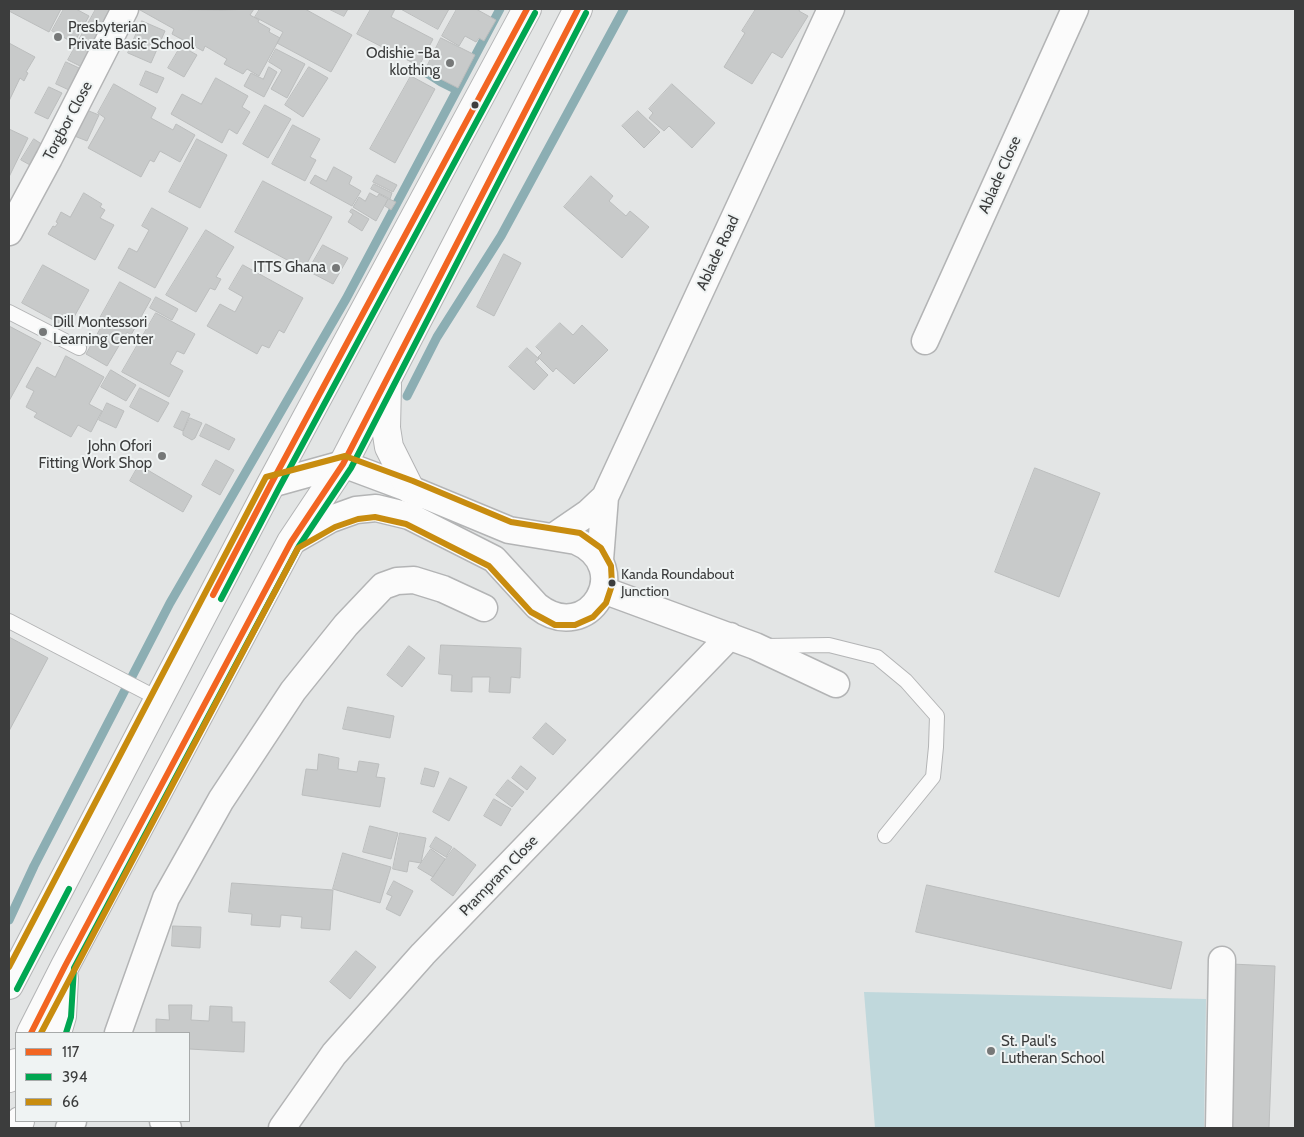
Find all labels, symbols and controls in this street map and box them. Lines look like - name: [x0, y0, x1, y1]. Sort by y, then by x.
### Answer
- place label: Presbyterian Private Basic School: [68, 19, 194, 54]
- marker: Presbyterian Private Basic School: [52, 31, 64, 43]
- place label: Odishie -Ba klothing: [366, 45, 440, 80]
- marker: Odishie -Ba klothing: [444, 57, 456, 69]
- street label: Torgbor Close: [40, 78, 96, 164]
- unlabelled marker: [470, 100, 480, 110]
- street label: Ablade Close: [975, 134, 1025, 216]
- street label: Ablade Road: [693, 213, 743, 293]
- place label: ITTS Ghana: [253, 259, 326, 277]
- marker: ITTS Ghana: [330, 262, 342, 274]
- place label: Dill Montessori Learning Center: [53, 314, 153, 349]
- marker: Dill Montessori Learning Center: [37, 326, 49, 338]
- place label: John Ofori Fitting Work Shop: [38, 438, 152, 473]
- marker: John Ofori Fitting Work Shop: [156, 450, 168, 462]
- place label: Kanda Roundabout Junction: [621, 567, 734, 600]
- marker: Kanda Roundabout Junction: [607, 578, 617, 588]
- street label: Prampram Close: [456, 832, 542, 920]
- legend: [15, 1032, 190, 1122]
- place label: St. Paul's Lutheran School: [1001, 1033, 1104, 1068]
- text: 117: [62, 1043, 79, 1061]
- marker: St. Paul's Lutheran School: [985, 1045, 997, 1057]
- text: 394: [62, 1068, 87, 1086]
- text: 66: [62, 1093, 79, 1111]

